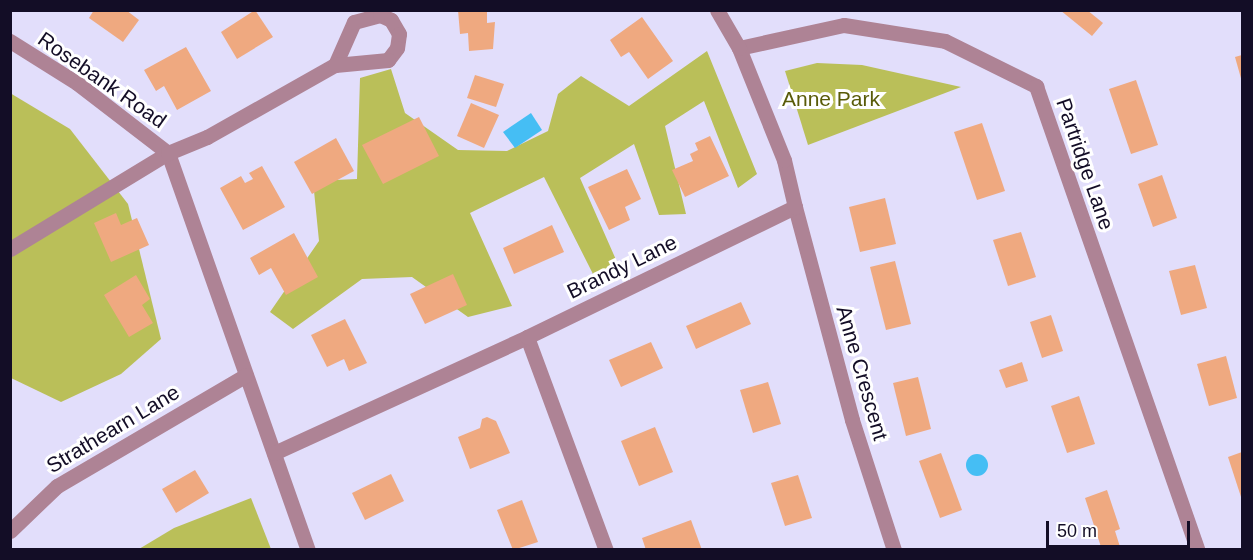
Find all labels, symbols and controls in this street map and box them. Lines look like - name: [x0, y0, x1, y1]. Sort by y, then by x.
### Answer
- street label: Rosebank Road: [33, 26, 171, 134]
- park label: Anne Park: [782, 86, 880, 112]
- street label: Partridge Lane: [1051, 95, 1119, 233]
- street label: Brandy Lane: [563, 230, 681, 304]
- street label: Anne Crescent: [831, 303, 893, 443]
- street label: Strathearn Lane: [42, 379, 184, 479]
- scale bar: [1049, 509, 1193, 547]
- text: 50 m: [1057, 521, 1097, 541]

